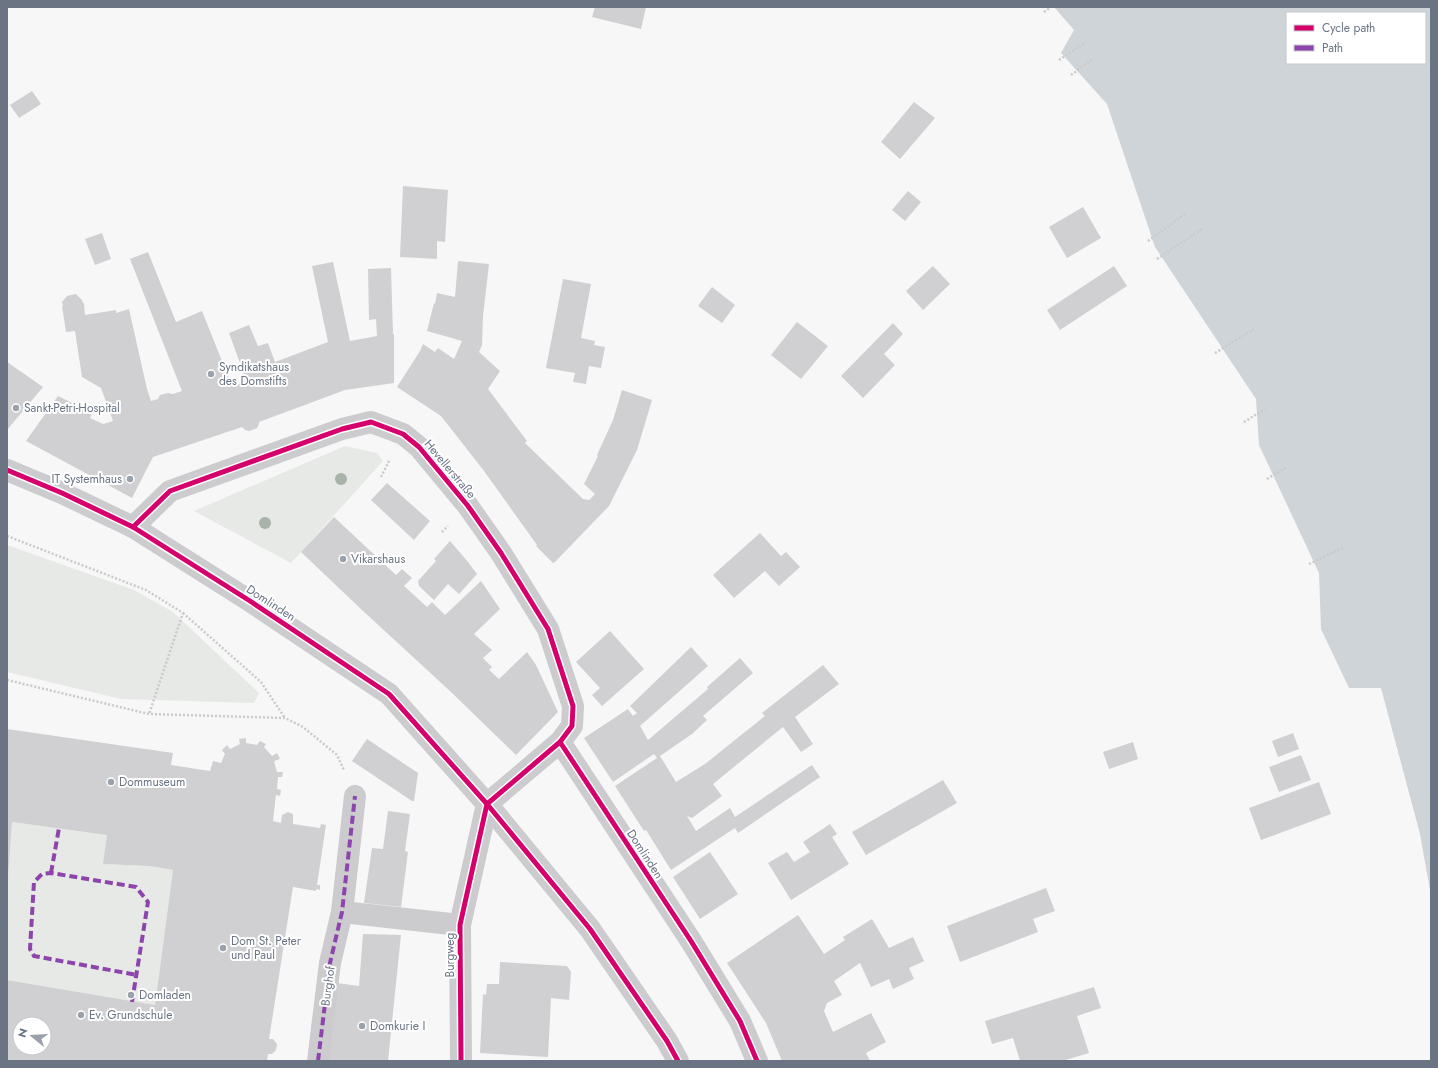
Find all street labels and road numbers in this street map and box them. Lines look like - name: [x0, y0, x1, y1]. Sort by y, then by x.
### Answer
- street label: Hevellerstraße: [420, 436, 480, 502]
- street label: Domlinden: [243, 580, 299, 626]
- street label: Domlinden: [622, 826, 668, 882]
- street label: Burgweg: [441, 933, 459, 977]
- street label: Burghof: [316, 964, 340, 1007]

